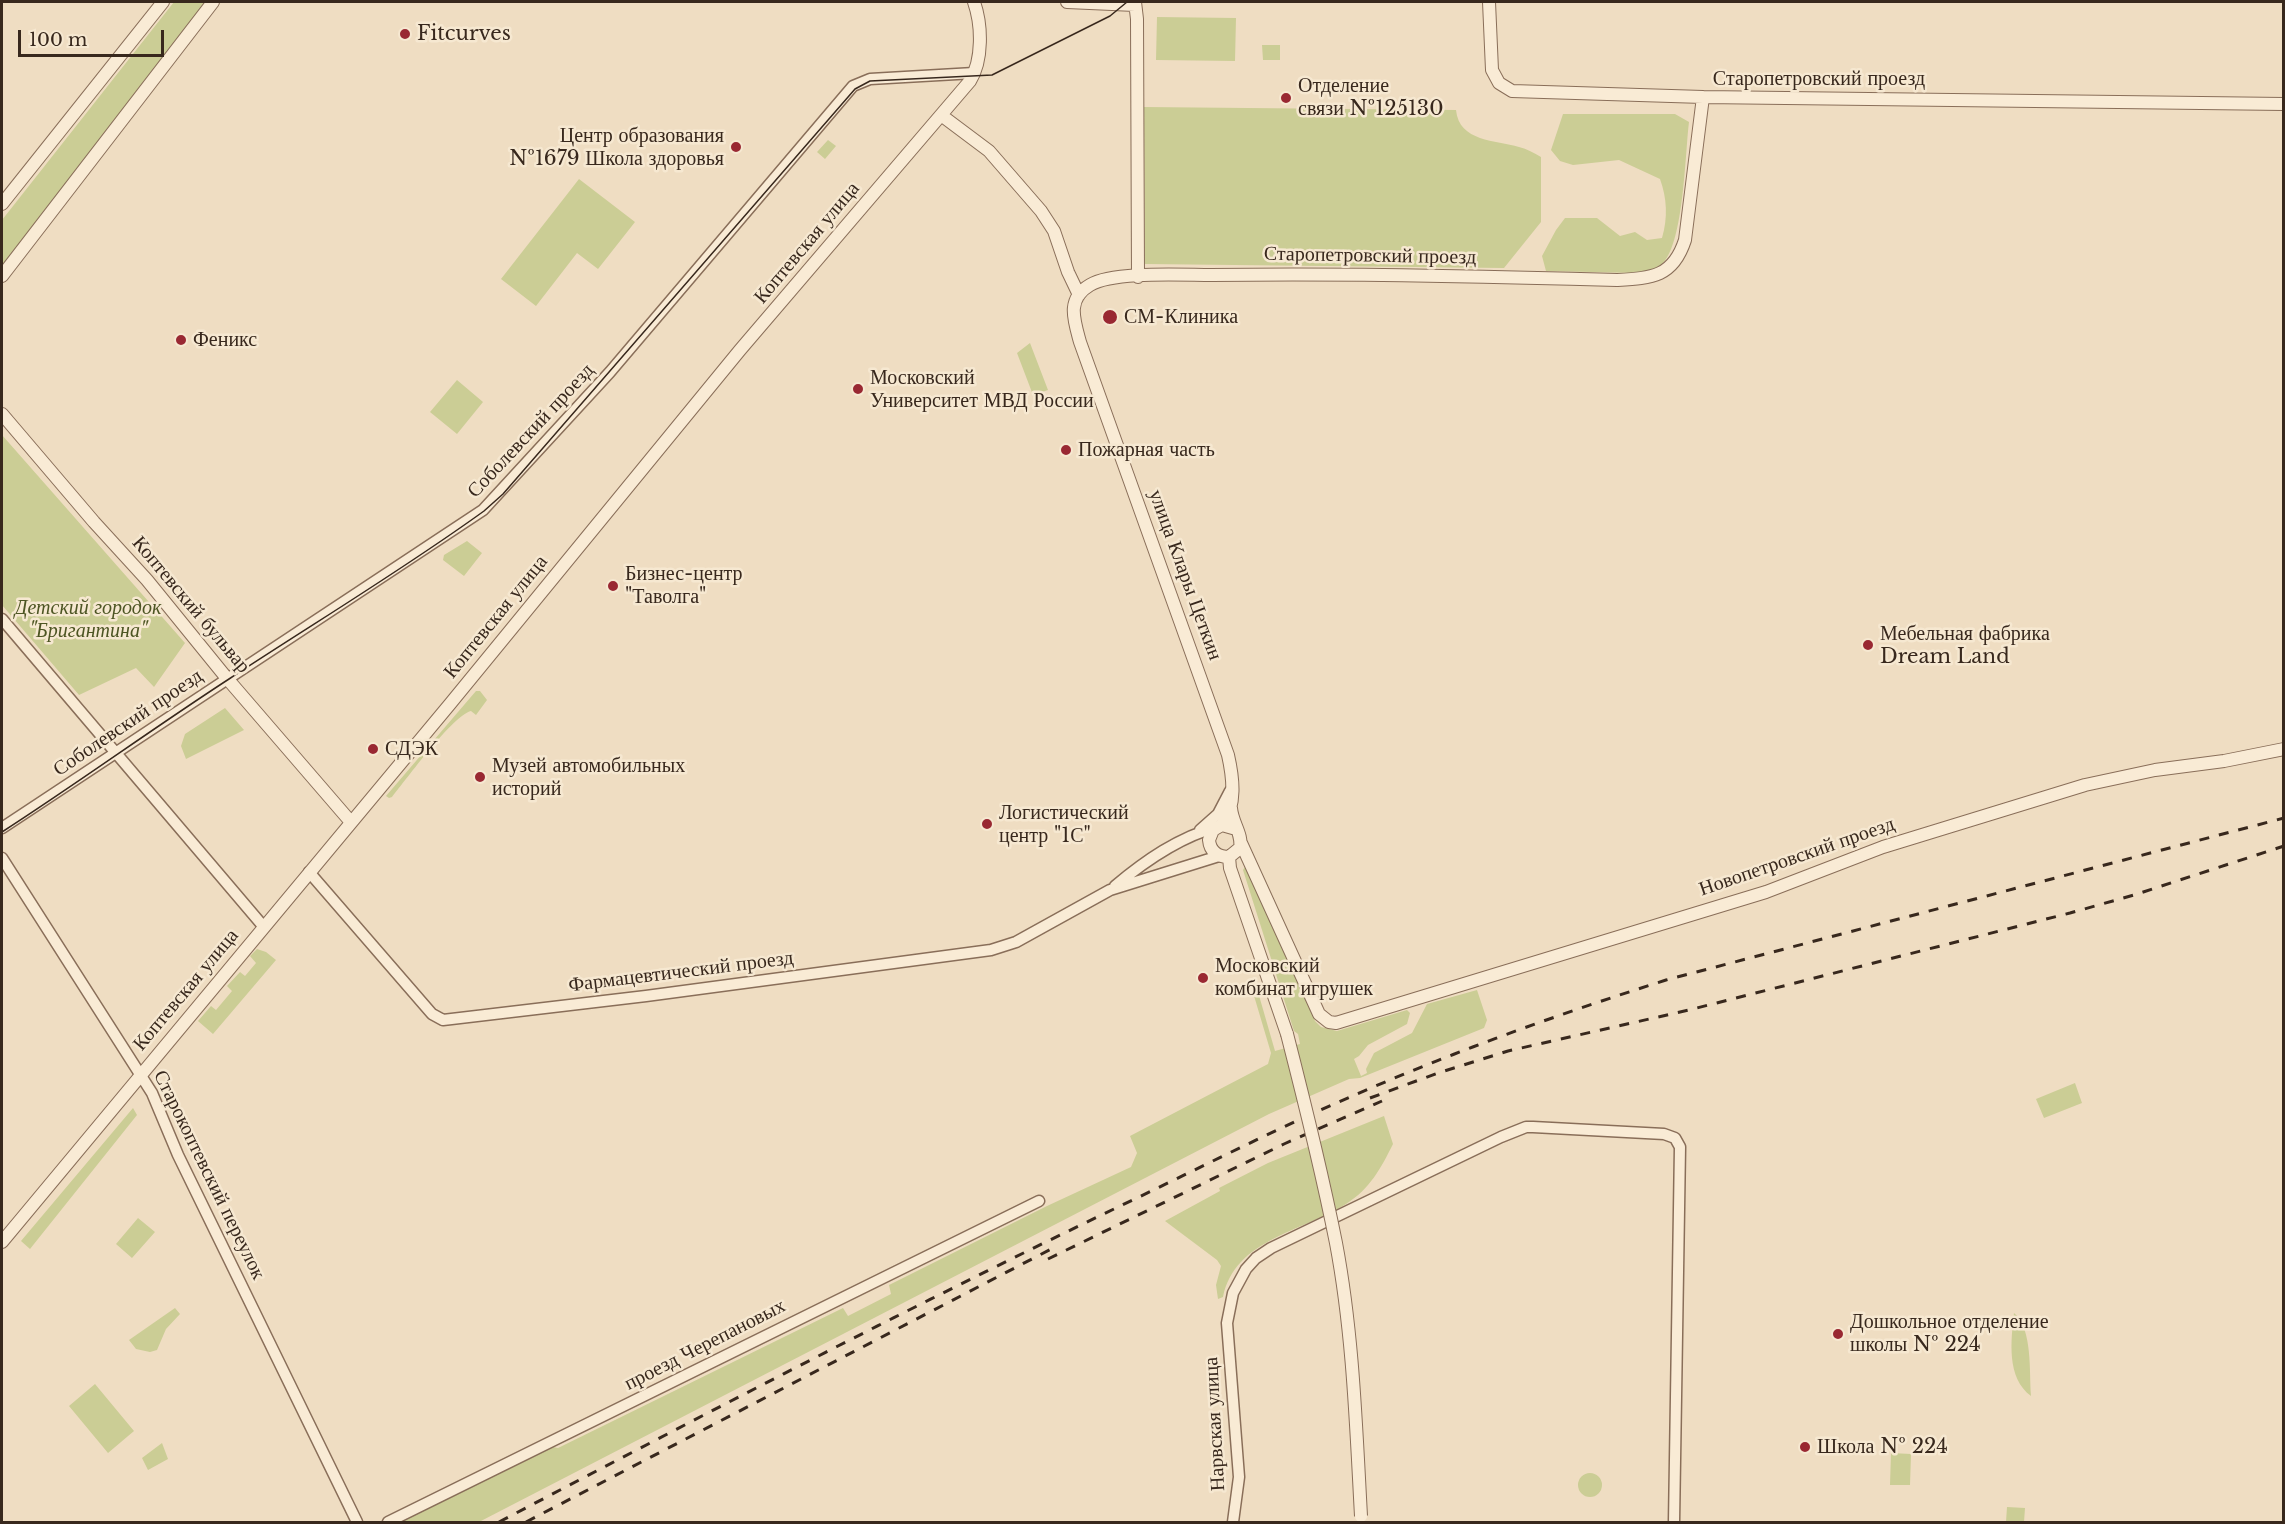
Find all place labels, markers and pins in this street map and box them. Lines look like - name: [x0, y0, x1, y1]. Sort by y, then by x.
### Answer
- place label: Fitcurves: [417, 22, 511, 46]
- marker: Fitcurves: [398, 27, 412, 41]
- place label: Отделение связи №125130: [1298, 74, 1443, 121]
- marker: Отделение связи №125130: [1279, 91, 1293, 105]
- place label: Центр образования №1679 Школа здоровья: [509, 124, 724, 171]
- marker: Центр образования №1679 Школа здоровья: [729, 140, 743, 154]
- place label: СМ-Клиника: [1124, 305, 1238, 329]
- marker: СМ-Клиника: [1101, 308, 1119, 326]
- place label: Феникс: [193, 328, 257, 352]
- marker: Феникс: [174, 333, 188, 347]
- place label: Московский Университет МВД России: [870, 366, 1094, 413]
- marker: Московский Университет МВД России: [851, 382, 865, 396]
- place label: Пожарная часть: [1078, 438, 1215, 462]
- marker: Пожарная часть: [1059, 443, 1073, 457]
- place label: Бизнес-центр "Таволга": [625, 562, 743, 609]
- marker: Бизнес-центр "Таволга": [606, 579, 620, 593]
- place label: Мебельная фабрика Dream Land: [1880, 622, 2050, 669]
- marker: Мебельная фабрика Dream Land: [1861, 638, 1875, 652]
- place label: СДЭК: [385, 737, 438, 761]
- marker: СДЭК: [366, 742, 380, 756]
- place label: Музей автомобильных историй: [492, 754, 685, 801]
- marker: Музей автомобильных историй: [473, 770, 487, 784]
- place label: Логистический центр "1С": [999, 801, 1129, 848]
- marker: Логистический центр "1С": [980, 817, 994, 831]
- place label: Московский комбинат игрушек: [1215, 954, 1373, 1001]
- marker: Московский комбинат игрушек: [1196, 971, 1210, 985]
- place label: Дошкольное отделение школы № 224: [1850, 1310, 2049, 1357]
- marker: Дошкольное отделение школы № 224: [1831, 1327, 1845, 1341]
- place label: Школа № 224: [1817, 1435, 1948, 1459]
- marker: Школа № 224: [1798, 1440, 1812, 1454]

